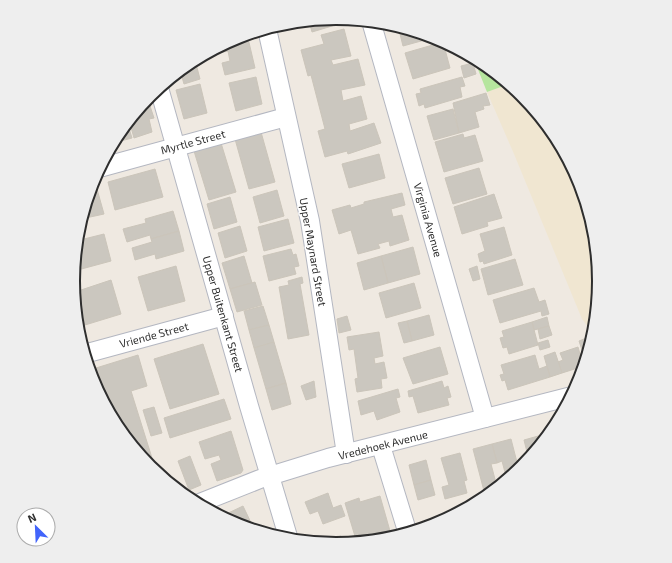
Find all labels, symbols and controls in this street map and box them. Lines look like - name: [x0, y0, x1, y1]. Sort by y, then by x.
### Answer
- street label: Myrtle Street: [159, 127, 227, 156]
- street label: Virginia Avenue: [412, 181, 445, 259]
- street label: Upper Maynard Street: [298, 197, 329, 307]
- street label: Upper Buitenkant Street: [201, 254, 246, 373]
- street label: Vriende Street: [118, 319, 190, 350]
- street label: Vredehoek Avenue: [337, 427, 429, 462]
- north arrow: [16, 507, 56, 547]
- text: N: [25, 510, 38, 525]

